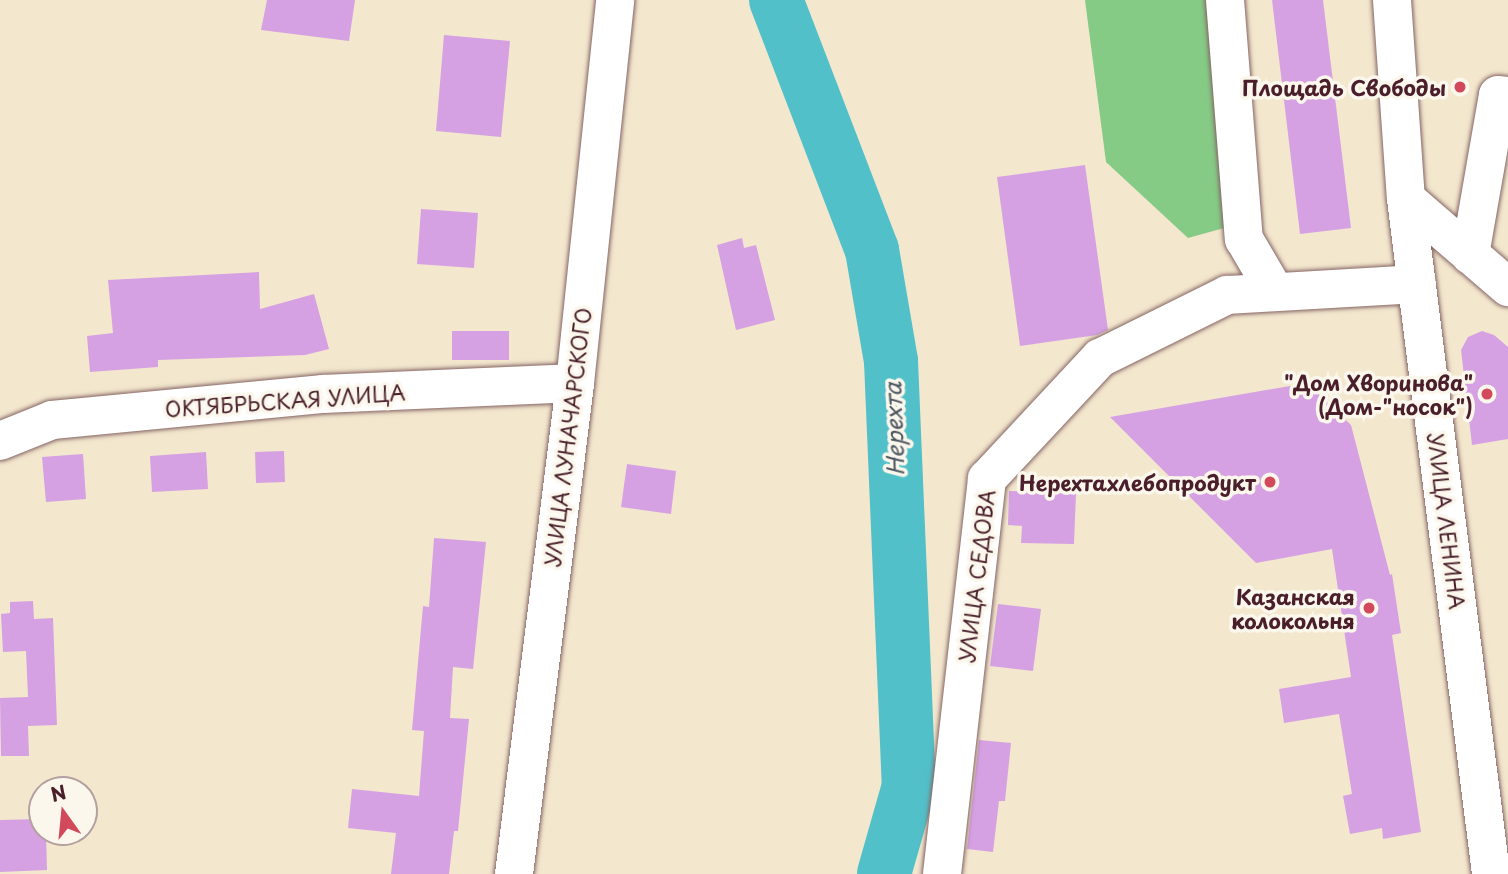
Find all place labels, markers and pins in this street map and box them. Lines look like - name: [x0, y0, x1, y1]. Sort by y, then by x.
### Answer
- place label: Площадь Свободы: [1243, 74, 1446, 100]
- marker: Площадь Свободы: [1452, 79, 1468, 95]
- place label: "Дом Хворинова" (Дом-"носок"): [1283, 369, 1473, 419]
- marker: "Дом Хворинова" (Дом-"носок"): [1479, 386, 1495, 402]
- place label: Нерехтахлебопродукт: [1019, 469, 1256, 495]
- marker: Нерехтахлебопродукт: [1262, 474, 1278, 490]
- place label: Казанская колокольня: [1231, 583, 1355, 633]
- marker: Казанская колокольня: [1361, 600, 1377, 616]

